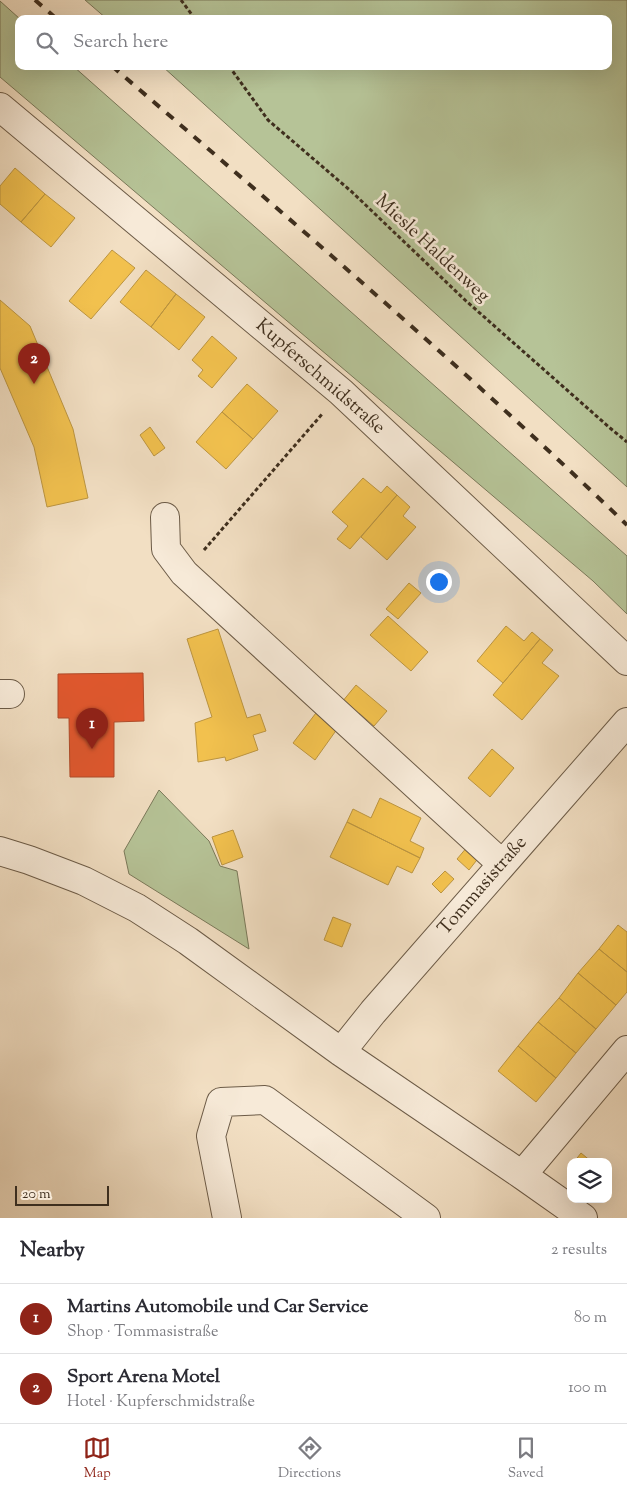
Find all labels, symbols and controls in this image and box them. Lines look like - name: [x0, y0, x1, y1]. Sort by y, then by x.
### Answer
- search box: [15, 15, 612, 70]
- icon: search: [33, 29, 61, 57]
- text: Search here: [73, 29, 168, 56]
- street label: Miesle Haldenweg: [369, 189, 495, 309]
- street label: Kupferschmidstraße: [249, 313, 391, 441]
- pin: 2: [18, 343, 50, 384]
- your location: [426, 569, 452, 595]
- pin: 1: [76, 708, 108, 749]
- street label: Tommasistraße: [432, 830, 534, 942]
- map controls: [567, 1158, 612, 1203]
- button: layers: [567, 1158, 612, 1203]
- scale bar: [15, 1183, 109, 1206]
- text: 20 m: [22, 1185, 51, 1205]
- text: Nearby: [20, 1236, 85, 1266]
- text: 2 results: [551, 1239, 607, 1262]
- text: Martins Automobile und Car Service: [67, 1294, 368, 1321]
- text: 1: [33, 1307, 39, 1330]
- text: 80 m: [574, 1307, 607, 1330]
- text: Shop · Tommasistraße: [67, 1321, 218, 1344]
- text: Sport Arena Motel: [67, 1364, 220, 1391]
- text: 2: [32, 1377, 40, 1400]
- text: 100 m: [568, 1377, 607, 1400]
- text: Hotel · Kupferschmidstraße: [67, 1391, 255, 1414]
- tab: Map: [83, 1434, 111, 1484]
- tab: Directions: [278, 1434, 341, 1484]
- tab: Saved: [508, 1434, 544, 1484]

